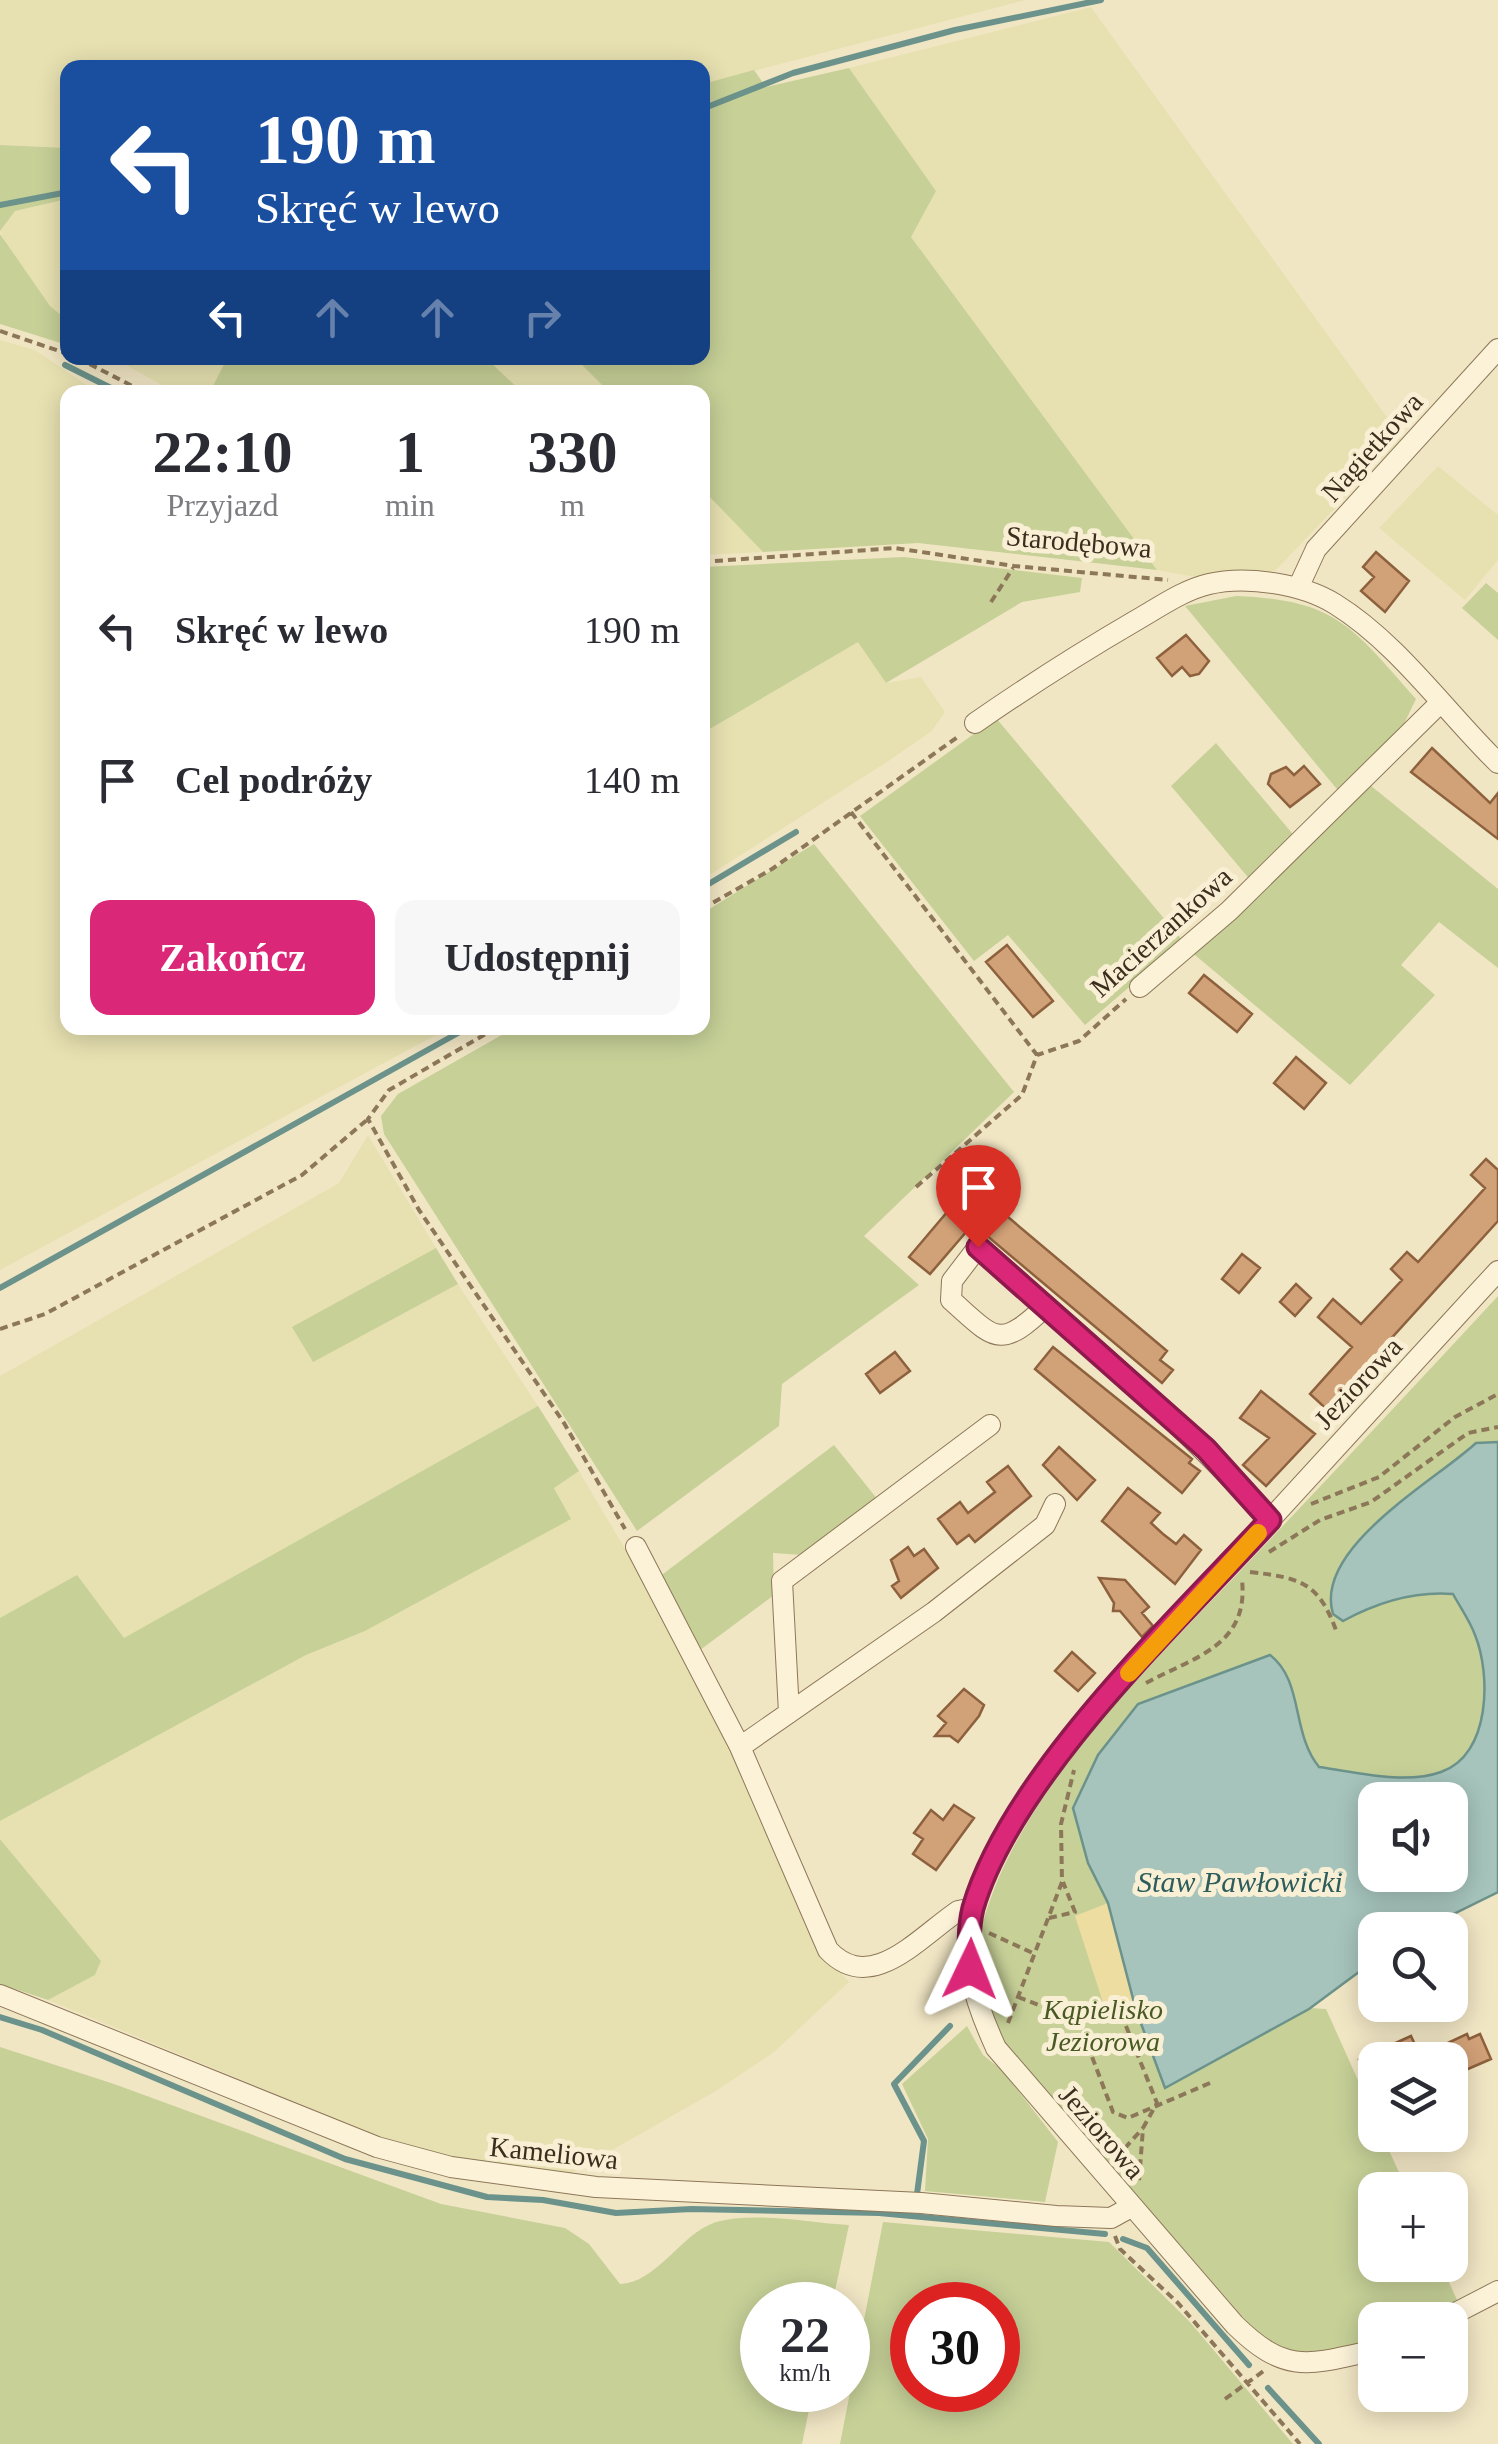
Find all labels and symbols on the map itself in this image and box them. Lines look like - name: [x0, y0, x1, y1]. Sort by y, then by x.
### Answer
- street label: Nagietkowa: [1315, 386, 1429, 508]
- street label: Starodębowa: [1005, 520, 1154, 564]
- street label: Macierzankowa: [1084, 860, 1238, 1003]
- pin: [936, 1145, 1021, 1248]
- street label: Jeziorowa: [1308, 1331, 1408, 1435]
- water label: Staw Pawłowicki: [1137, 1865, 1343, 1898]
- position arrow: [918, 1917, 1022, 2021]
- park label: Kąpielisko Jeziorowa: [1042, 1994, 1163, 2057]
- street label: Jeziorowa: [1053, 2079, 1151, 2185]
- street label: Kameliowa: [488, 2131, 620, 2175]
- speed limit sign: 30: [890, 2282, 1020, 2412]

